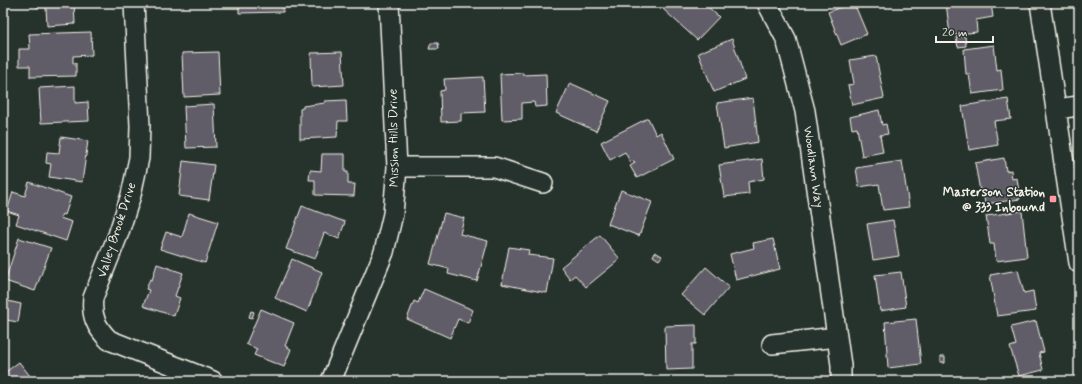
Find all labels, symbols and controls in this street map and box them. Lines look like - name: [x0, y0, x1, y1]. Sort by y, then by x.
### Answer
- scale bar: [936, 18, 993, 44]
- text: 20 m: [942, 25, 968, 41]
- street label: Mission Hills Drive: [385, 88, 403, 187]
- street label: Woodlawn Way: [799, 125, 827, 209]
- street label: Valley Brook Drive: [94, 180, 140, 280]
- place label: Masterson Station @ 333 Inbound: [943, 184, 1045, 216]
- marker: Masterson Station @ 333 Inbound: [1048, 194, 1058, 204]

